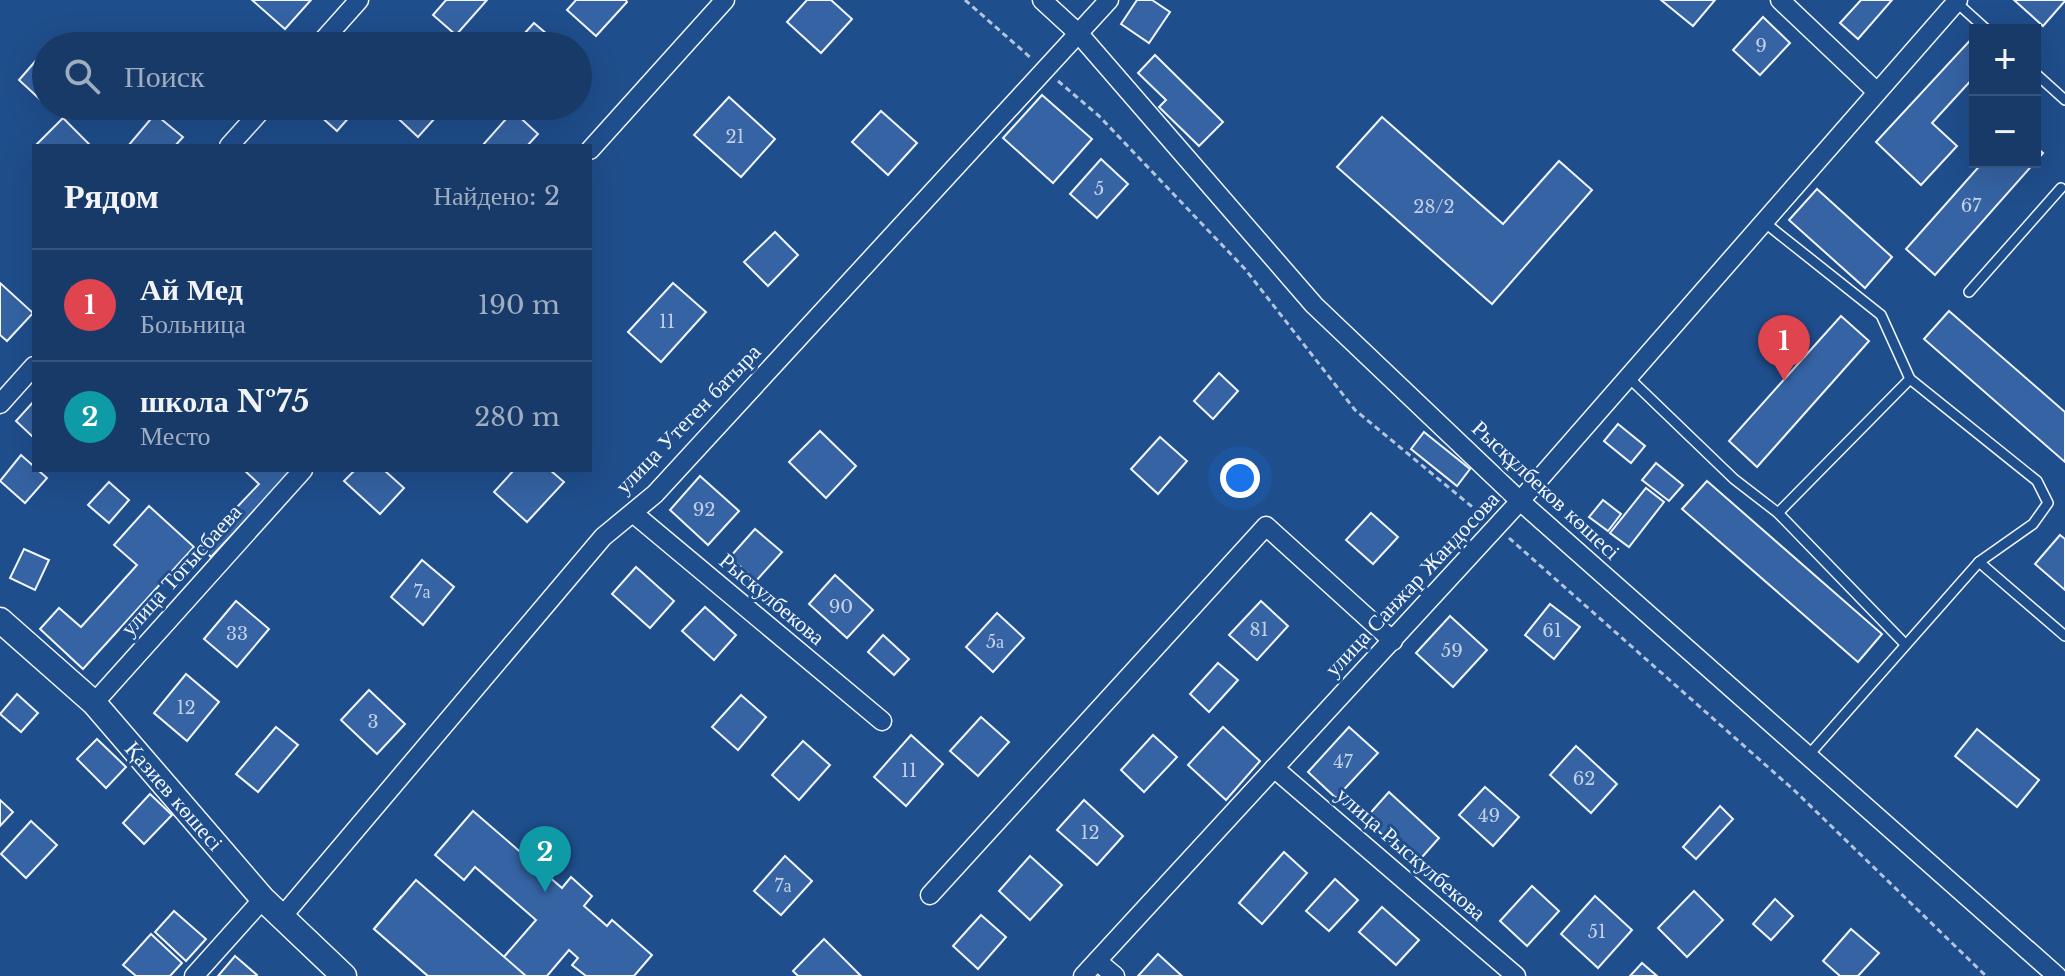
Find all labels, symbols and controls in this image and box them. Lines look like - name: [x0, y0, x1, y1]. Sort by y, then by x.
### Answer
- map controls: [1969, 24, 2041, 168]
- button: +: [1969, 24, 2041, 96]
- search box: [32, 32, 592, 120]
- house number: 9: [1755, 35, 1767, 57]
- icon: search: [60, 54, 104, 98]
- text: Поиск: [124, 58, 205, 95]
- button: −: [1969, 96, 2041, 168]
- house number: 21: [725, 126, 745, 148]
- text: Рядом: [64, 175, 159, 217]
- house number: 5: [1094, 178, 1104, 200]
- text: Найдено: 2: [433, 180, 560, 212]
- house number: 67: [1961, 195, 1982, 217]
- house number: 28/2: [1413, 196, 1455, 218]
- text: Ай Мед: [140, 271, 243, 308]
- text: 1: [84, 289, 96, 321]
- text: 190 m: [478, 289, 560, 321]
- text: Больница: [140, 308, 246, 340]
- house number: 11: [659, 311, 675, 333]
- pin: 1: [1758, 315, 1810, 381]
- street label: улица Утеген батыра: [610, 338, 767, 499]
- text: школа №75: [140, 383, 309, 420]
- text: 2: [82, 401, 98, 433]
- text: 280 m: [474, 401, 560, 433]
- street label: Рысқұлбеков көшесі: [1467, 415, 1625, 565]
- text: Место: [140, 420, 211, 452]
- your location: [1220, 458, 1260, 498]
- street label: улица Санжар Жандосова: [1319, 486, 1505, 682]
- street label: улица Тогысбаева: [115, 498, 247, 641]
- house number: 92: [693, 499, 715, 521]
- street label: Рыскулбекова: [714, 547, 830, 651]
- house number: 7а: [413, 581, 431, 603]
- house number: 90: [829, 596, 853, 618]
- house number: 81: [1250, 619, 1268, 641]
- house number: 61: [1542, 620, 1562, 642]
- house number: 33: [226, 623, 248, 645]
- house number: 5а: [986, 631, 1004, 653]
- house number: 59: [1441, 640, 1463, 662]
- house number: 12: [176, 697, 196, 719]
- house number: 3: [367, 711, 379, 733]
- street label: Қазиев көшесі: [119, 736, 229, 856]
- house number: 47: [1333, 751, 1354, 773]
- house number: 11: [901, 760, 917, 782]
- house number: 62: [1573, 768, 1595, 790]
- street label: улица Рыскулбекова: [1330, 782, 1492, 927]
- house number: 49: [1478, 805, 1500, 827]
- house number: 12: [1080, 822, 1100, 844]
- pin: 2: [519, 826, 571, 892]
- house number: 7а: [774, 875, 792, 897]
- house number: 51: [1588, 921, 1606, 943]

